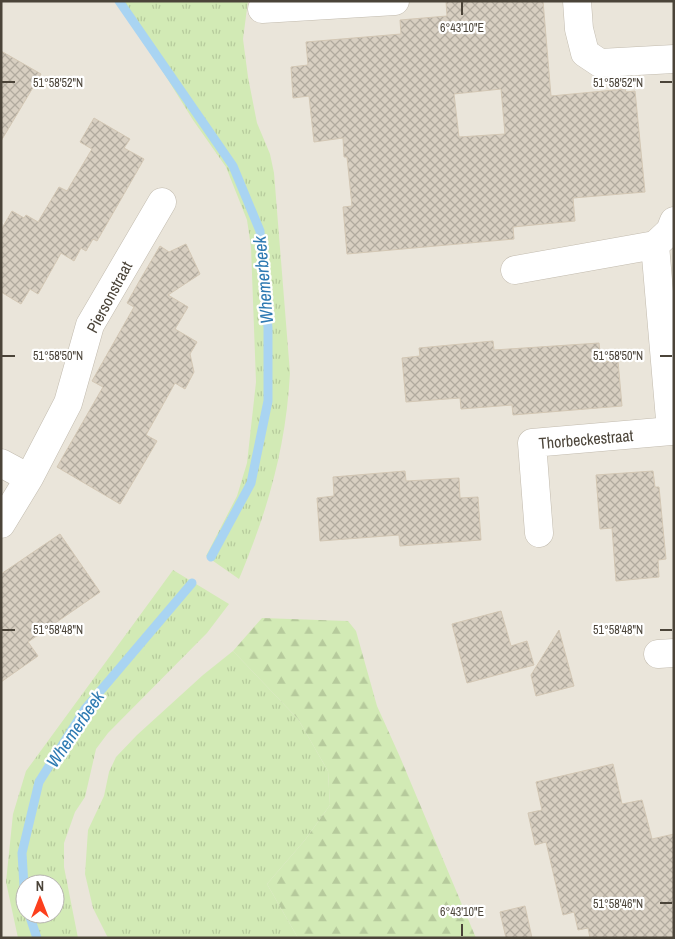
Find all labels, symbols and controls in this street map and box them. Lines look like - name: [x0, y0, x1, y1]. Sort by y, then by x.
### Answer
- text: 6°43'10"E: [440, 20, 484, 36]
- text: 51°58'52"N: [33, 75, 83, 91]
- text: 51°58'52"N: [593, 75, 643, 91]
- water label: Whemerbeek: [247, 235, 279, 325]
- street label: Piersonstraat: [81, 257, 137, 337]
- text: 51°58'50"N: [33, 348, 83, 364]
- text: 51°58'50"N: [593, 348, 643, 364]
- street label: Thorbeckestraat: [538, 424, 635, 454]
- text: 51°58'48"N: [33, 622, 83, 638]
- text: 51°58'48"N: [593, 622, 643, 638]
- water label: Whemerbeek: [40, 685, 110, 772]
- north arrow: [15, 874, 65, 924]
- text: N: [36, 877, 44, 895]
- text: 51°58'46"N: [593, 896, 643, 912]
- text: 6°43'10"E: [440, 904, 484, 920]

